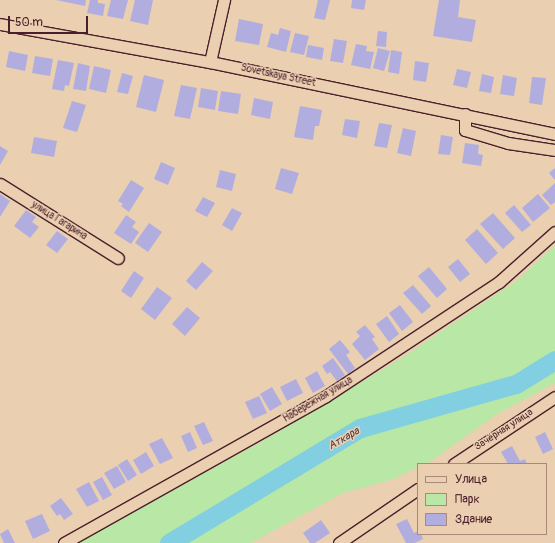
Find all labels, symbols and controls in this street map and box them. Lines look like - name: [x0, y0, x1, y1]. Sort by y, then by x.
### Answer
- scale bar: [10, 8, 90, 34]
- text: 50 m: [15, 15, 43, 30]
- street label: Sovetskaya Street: [240, 62, 316, 90]
- street label: улица Гагарина: [29, 199, 89, 243]
- street label: Набережная улица: [281, 375, 355, 425]
- street label: Зачёрная улица: [473, 407, 535, 453]
- water label: Аткара: [326, 425, 362, 453]
- legend: [417, 463, 547, 535]
- text: Улица: [455, 472, 487, 487]
- text: Парк: [455, 492, 480, 507]
- text: Здание: [455, 512, 492, 527]

